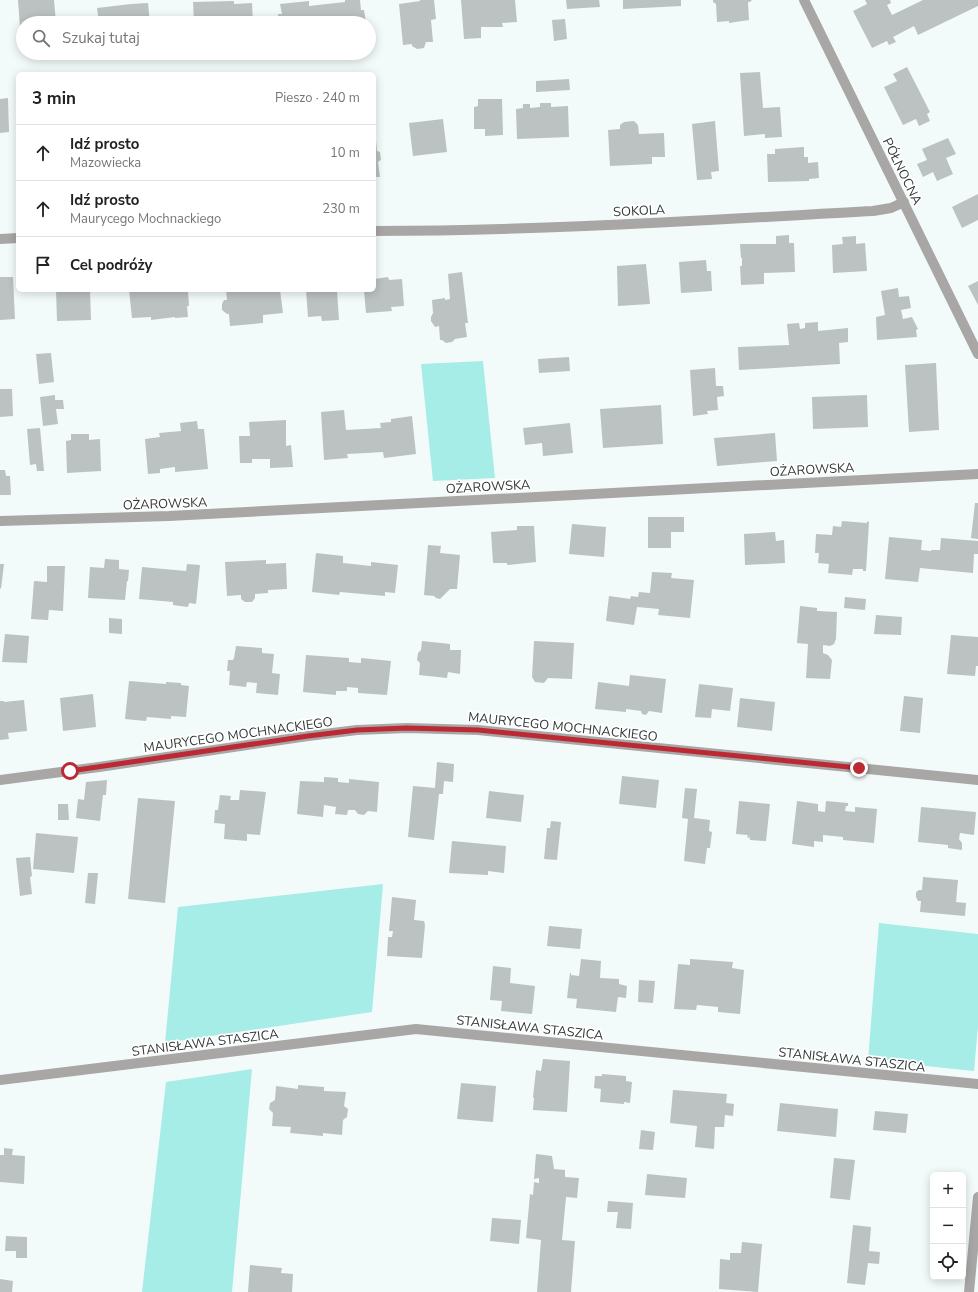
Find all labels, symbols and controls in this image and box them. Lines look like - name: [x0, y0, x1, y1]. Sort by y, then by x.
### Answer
- search box: [16, 16, 376, 60]
- icon: search: [30, 27, 52, 49]
- text: Szukaj tutaj: [62, 28, 140, 48]
- text: 3 min: [32, 87, 76, 110]
- text: Pieszo · 240 m: [275, 89, 360, 107]
- text: Idź prosto: [70, 134, 139, 154]
- street label: PÓŁNOCNA: [878, 134, 927, 208]
- icon: ahead: [32, 142, 54, 164]
- text: 10 m: [330, 144, 360, 162]
- text: Mazowiecka: [70, 154, 141, 172]
- text: Idź prosto: [70, 190, 139, 210]
- icon: ahead: [32, 198, 54, 220]
- text: 230 m: [322, 200, 360, 218]
- street label: SOKOLA: [613, 201, 666, 221]
- text: Maurycego Mochnackiego: [70, 210, 221, 228]
- icon: arrive: [32, 254, 54, 276]
- text: Cel podróży: [70, 255, 152, 275]
- street label: OŻAROWSKA: [769, 458, 855, 481]
- street label: OŻAROWSKA: [445, 475, 531, 498]
- street label: OŻAROWSKA: [122, 493, 208, 514]
- street label: MAURYCEGO MOCHNACKIEGO: [467, 708, 659, 746]
- street label: MAURYCEGO MOCHNACKIEGO: [142, 713, 334, 757]
- route end: [850, 759, 868, 777]
- route start: [61, 762, 79, 780]
- street label: STANISŁAWA STASZICA: [455, 1011, 605, 1045]
- street label: STANISŁAWA STASZICA: [131, 1025, 280, 1061]
- street label: STANISŁAWA STASZICA: [777, 1043, 927, 1077]
- map controls: [930, 1172, 966, 1280]
- button: +: [930, 1172, 966, 1208]
- button: −: [930, 1208, 966, 1244]
- button: locate: [930, 1244, 966, 1280]

